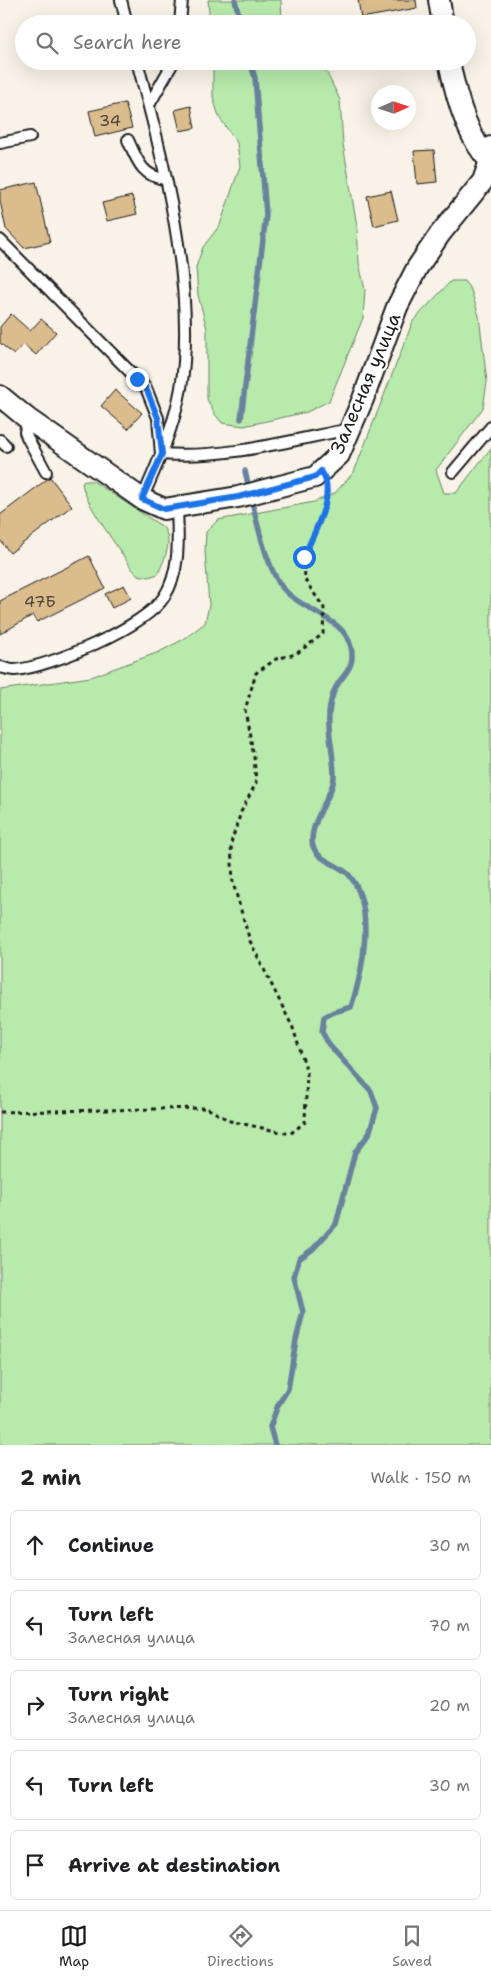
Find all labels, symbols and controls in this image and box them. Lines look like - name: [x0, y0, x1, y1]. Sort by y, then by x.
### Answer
- search box: [15, 15, 476, 70]
- icon: search: [33, 29, 61, 57]
- text: Search here: [73, 30, 182, 55]
- north arrow: [371, 85, 416, 130]
- house number: 34: [99, 110, 121, 131]
- street label: Залесная улица: [324, 309, 406, 457]
- route end: [126, 368, 149, 391]
- route start: [293, 546, 316, 569]
- house number: 47Б: [24, 591, 56, 612]
- text: 2 min: [20, 1464, 81, 1492]
- text: Walk · 150 m: [370, 1467, 471, 1488]
- icon: ahead: [21, 1531, 49, 1559]
- text: Continue: [68, 1533, 154, 1558]
- text: 30 m: [429, 1535, 470, 1556]
- text: Turn left: [68, 1602, 154, 1627]
- icon: left: [21, 1611, 49, 1639]
- text: 70 m: [429, 1615, 470, 1636]
- text: Залесная улица: [68, 1627, 195, 1648]
- text: Turn right: [68, 1682, 169, 1707]
- icon: right: [21, 1691, 49, 1719]
- text: 20 m: [429, 1695, 470, 1716]
- text: Залесная улица: [68, 1707, 195, 1728]
- icon: left: [21, 1771, 49, 1799]
- text: Turn left: [68, 1773, 154, 1798]
- text: 30 m: [429, 1775, 470, 1796]
- icon: arrive: [21, 1851, 49, 1879]
- text: Arrive at destination: [68, 1853, 280, 1878]
- tab: Map: [59, 1922, 89, 1970]
- tab: Directions: [207, 1922, 274, 1970]
- tab: Saved: [392, 1922, 432, 1970]

